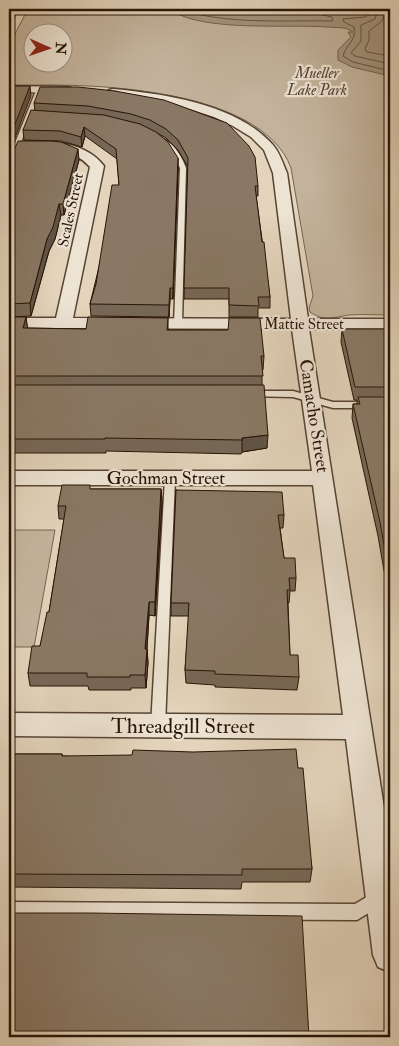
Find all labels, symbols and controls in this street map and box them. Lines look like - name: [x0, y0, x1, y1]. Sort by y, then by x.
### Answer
- north arrow: [22, 22, 72, 72]
- text: N: [52, 41, 69, 55]
- park label: Mueller Lake Park: [286, 64, 347, 100]
- street label: Scales Street: [54, 171, 88, 249]
- street label: Mattie Street: [264, 315, 344, 334]
- street label: Camacho Street: [294, 358, 334, 474]
- street label: Gochman Street: [107, 467, 225, 490]
- street label: Threadgill Street: [111, 713, 255, 740]

